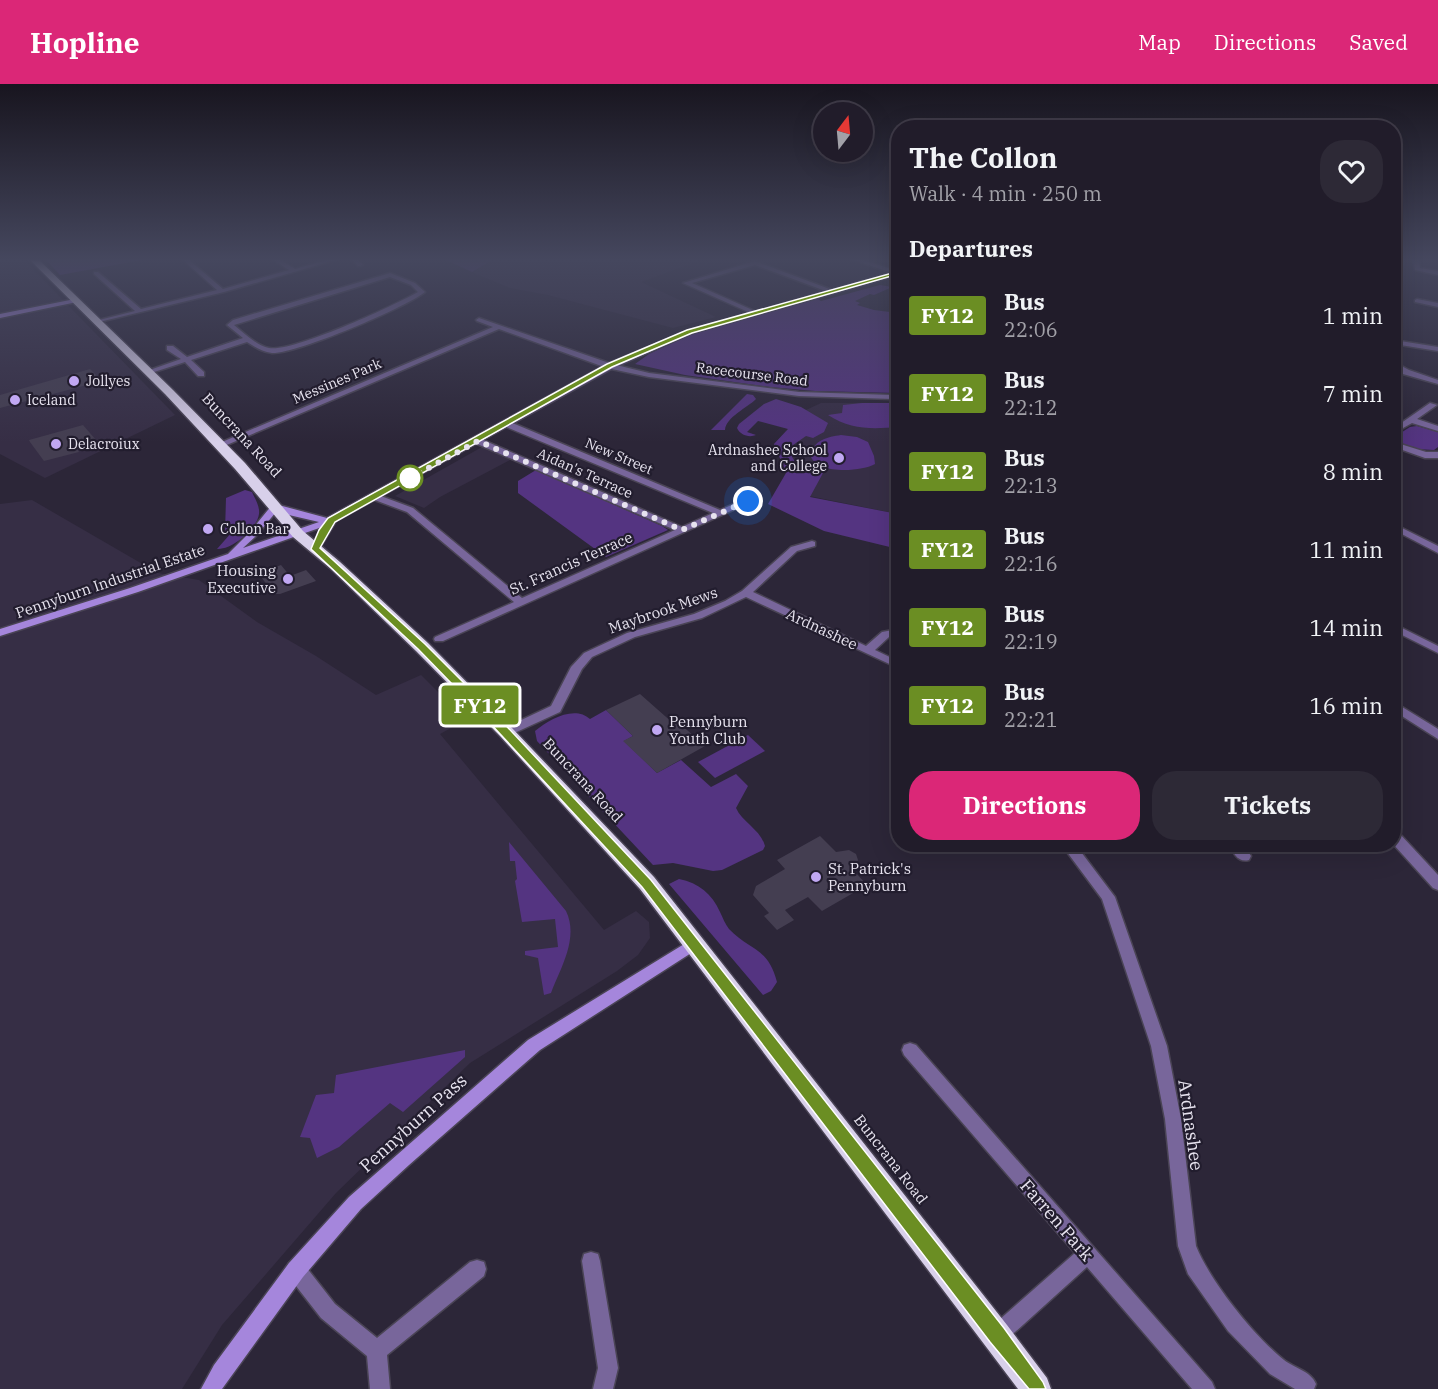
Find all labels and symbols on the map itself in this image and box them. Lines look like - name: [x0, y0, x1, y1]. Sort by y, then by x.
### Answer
- north arrow: [813, 102, 873, 162]
- street label: Messines Park: [290, 354, 385, 408]
- street label: Racecourse Road: [695, 358, 809, 390]
- place label: Jollyes: [86, 372, 130, 390]
- marker: Jollyes: [67, 374, 81, 388]
- street label: Buncrana Road: [198, 389, 286, 481]
- place label: Iceland: [27, 391, 76, 409]
- marker: Iceland: [8, 393, 22, 407]
- street label: New Street: [582, 434, 656, 478]
- place label: Delacroiux: [68, 435, 140, 453]
- marker: Delacroiux: [49, 437, 63, 451]
- place label: Ardnashee School and College: [708, 441, 827, 475]
- street label: Aidan's Terrace: [534, 444, 636, 502]
- marker: Ardnashee School and College: [832, 451, 846, 465]
- unlabelled marker: [397, 465, 423, 491]
- your location: [733, 486, 763, 516]
- place label: Collon Bar: [220, 520, 289, 538]
- marker: Collon Bar: [201, 522, 215, 536]
- street label: St. Francis Terrace: [507, 527, 635, 599]
- street label: Pennyburn Industrial Estate: [13, 540, 207, 622]
- place label: Housing Executive: [207, 561, 276, 597]
- marker: Housing Executive: [281, 572, 295, 586]
- street label: Maybrook Mews: [606, 582, 720, 638]
- street label: Ardnashee: [783, 604, 861, 654]
- line badge: FY12: [438, 686, 522, 724]
- place label: Pennyburn Youth Club: [669, 712, 748, 748]
- marker: Pennyburn Youth Club: [650, 723, 664, 737]
- street label: Buncrana Road: [539, 734, 627, 826]
- place label: St. Patrick's Pennyburn: [828, 859, 911, 895]
- marker: St. Patrick's Pennyburn: [809, 870, 823, 884]
- street label: Pennyburn Pass: [354, 1069, 472, 1177]
- street label: Ardnashee: [1173, 1078, 1209, 1172]
- street label: Buncrana Road: [850, 1110, 932, 1208]
- street label: Farren Park: [1015, 1174, 1099, 1266]

